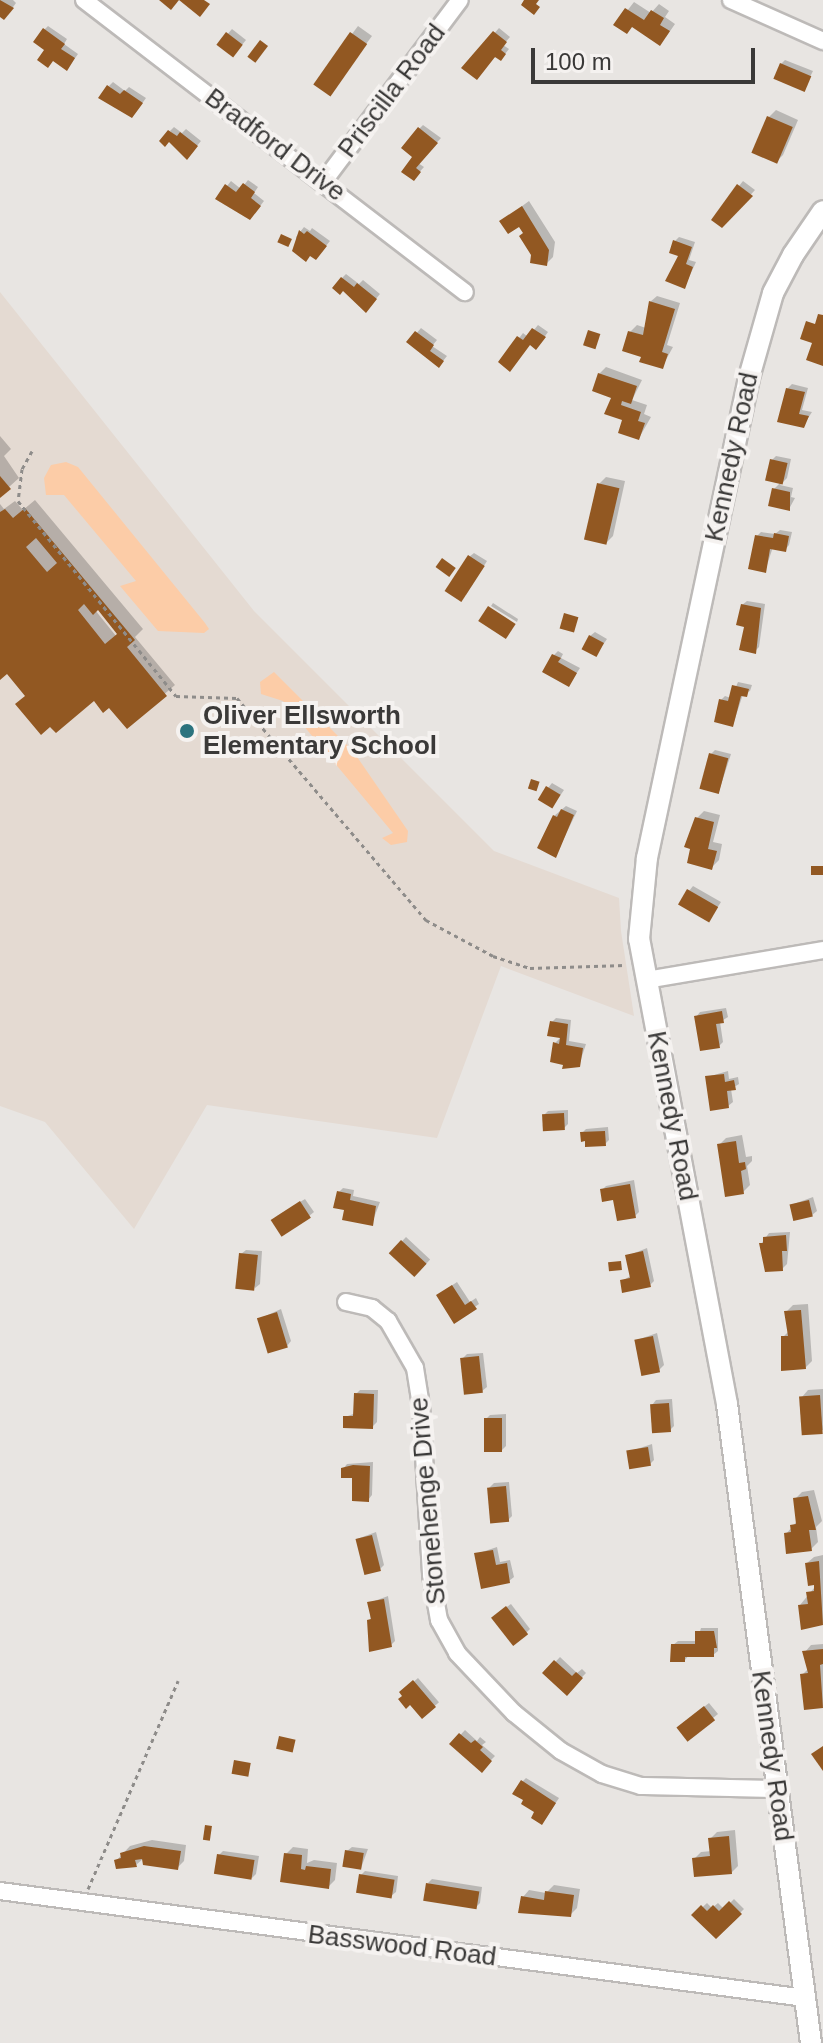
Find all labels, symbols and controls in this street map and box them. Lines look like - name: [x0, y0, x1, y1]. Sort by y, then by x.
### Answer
- street label: Priscilla Road: [332, 18, 452, 164]
- scale bar: [535, 32, 759, 82]
- text: 100 m: [545, 48, 612, 75]
- street label: Bradford Drive: [199, 82, 351, 208]
- street label: Kennedy Road: [699, 370, 765, 544]
- place label: Oliver Ellsworth Elementary School: [203, 700, 437, 762]
- marker: Oliver Ellsworth Elementary School: [178, 722, 196, 740]
- street label: Kennedy Road: [640, 1029, 704, 1203]
- street label: Stonehenge Drive: [403, 1396, 453, 1606]
- street label: Kennedy Road: [745, 1669, 799, 1843]
- street label: Basswood Road: [306, 1919, 498, 1973]

